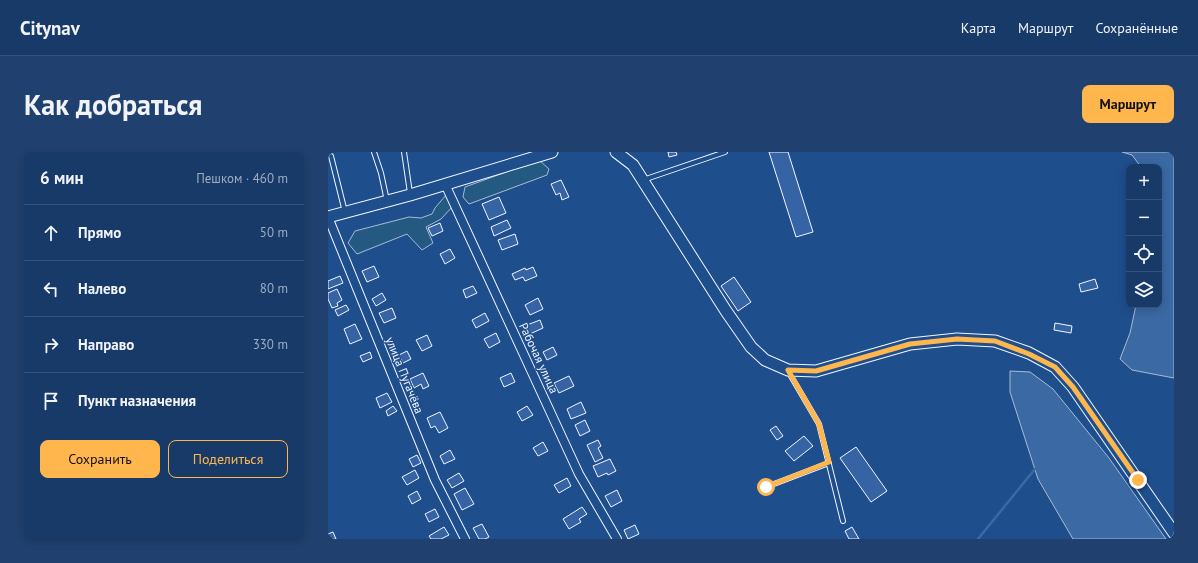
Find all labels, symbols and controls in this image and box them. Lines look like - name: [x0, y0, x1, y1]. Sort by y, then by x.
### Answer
- text: Citynav: [20, 16, 80, 40]
- text: Карта: [961, 19, 996, 37]
- text: Маршрут: [1018, 19, 1073, 37]
- text: Сохранённые: [1095, 19, 1178, 37]
- button: Маршрут: [1082, 85, 1174, 123]
- text: Как добраться: [24, 86, 202, 123]
- map controls: [1126, 164, 1162, 308]
- button: +: [1126, 164, 1162, 200]
- text: 6 мин: [40, 167, 84, 189]
- text: Пешком · 460 m: [196, 170, 288, 187]
- button: −: [1126, 200, 1162, 236]
- icon: ahead: [40, 222, 62, 244]
- text: Прямо: [78, 223, 121, 242]
- text: 50 m: [260, 224, 288, 241]
- button: locate: [1126, 236, 1162, 272]
- button: layers: [1126, 272, 1162, 308]
- icon: left: [40, 278, 62, 300]
- text: Налево: [78, 279, 126, 298]
- text: 80 m: [260, 280, 288, 297]
- street label: Рабочая улица: [516, 320, 562, 396]
- icon: right: [40, 334, 62, 356]
- street label: улица Пугачёва: [383, 334, 427, 416]
- text: Направо: [78, 335, 134, 354]
- text: 330 m: [253, 336, 288, 353]
- icon: arrive: [40, 390, 62, 412]
- text: Пункт назначения: [78, 391, 196, 410]
- button: Сохранить: [40, 440, 160, 478]
- button: Поделиться: [168, 440, 288, 478]
- route end: [1129, 471, 1147, 489]
- route start: [757, 478, 775, 496]

